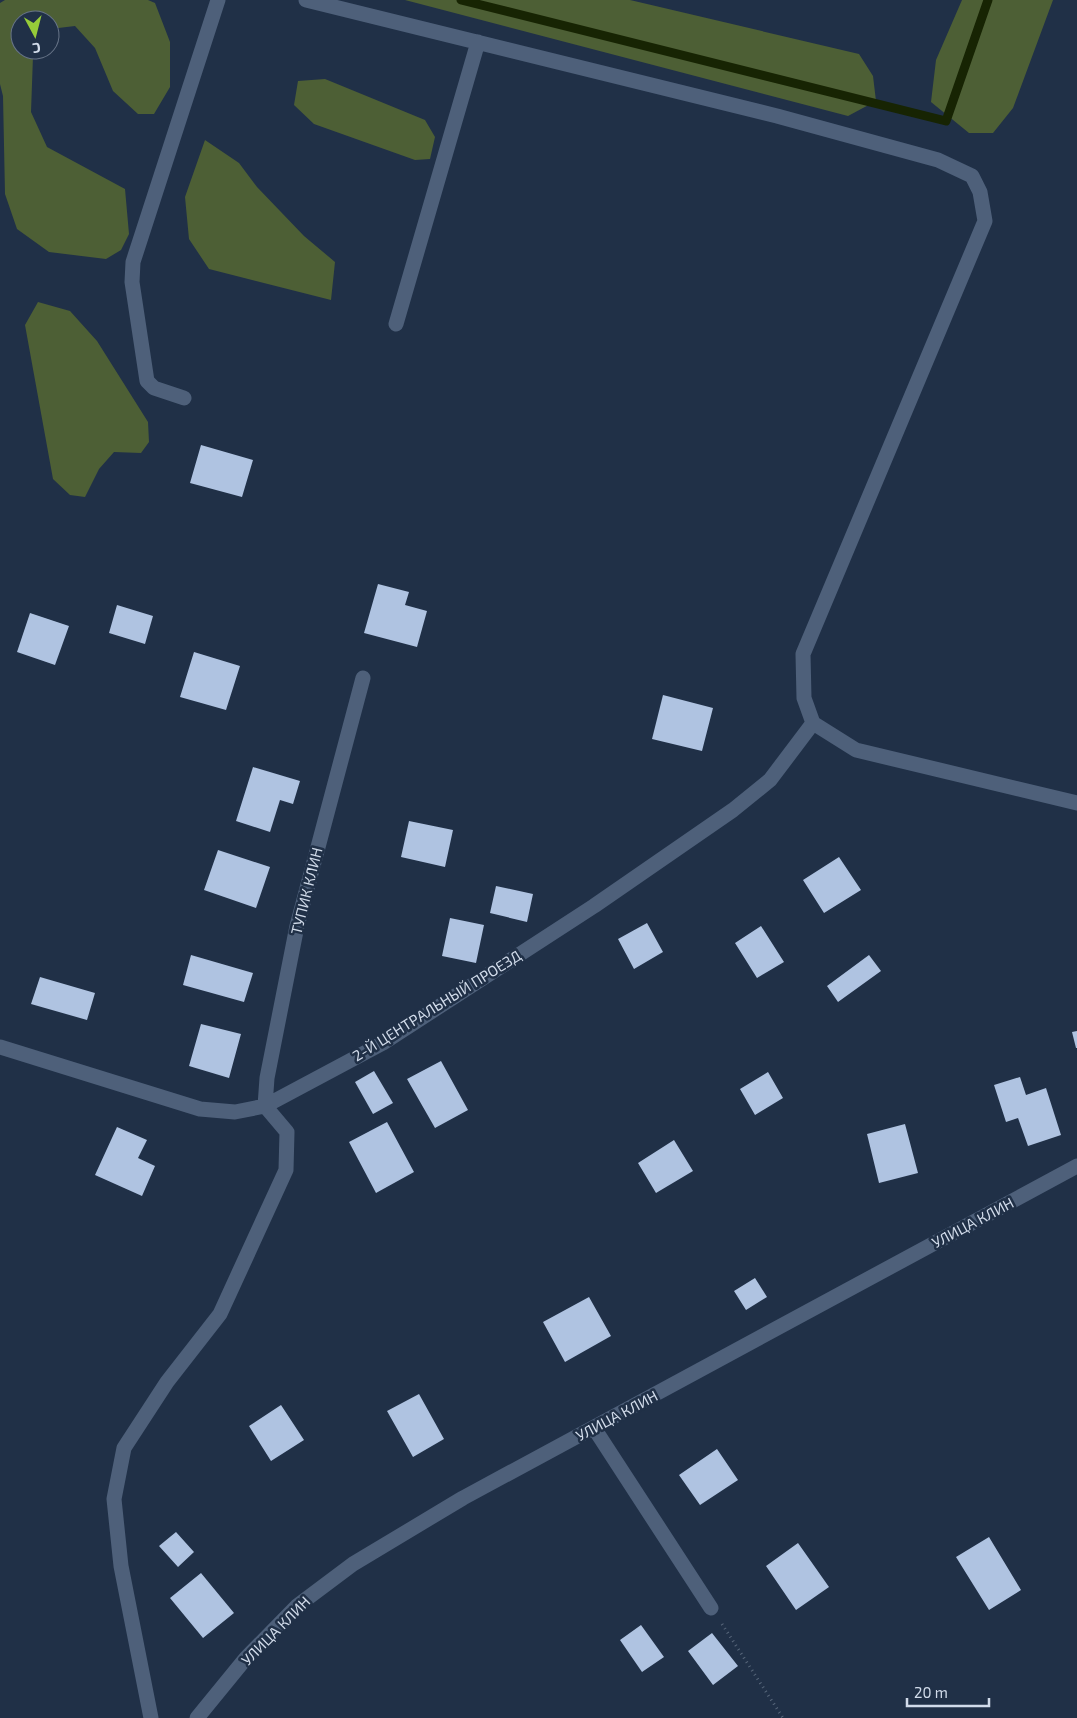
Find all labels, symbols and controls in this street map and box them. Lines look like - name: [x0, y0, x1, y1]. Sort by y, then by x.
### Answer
- north arrow: [10, 10, 60, 60]
- text: С: [32, 39, 42, 57]
- street label: ТУПИК КЛИН: [287, 845, 326, 936]
- street label: 2-Й ЦЕНТРАЛЬНЫЙ ПРОЕЗД: [349, 946, 524, 1065]
- street label: УЛИЦА КЛИН: [929, 1193, 1017, 1251]
- street label: УЛИЦА КЛИН: [573, 1386, 661, 1444]
- street label: УЛИЦА КЛИН: [237, 1592, 314, 1669]
- scale bar: [907, 1676, 990, 1708]
- text: 20 m: [914, 1683, 948, 1701]

